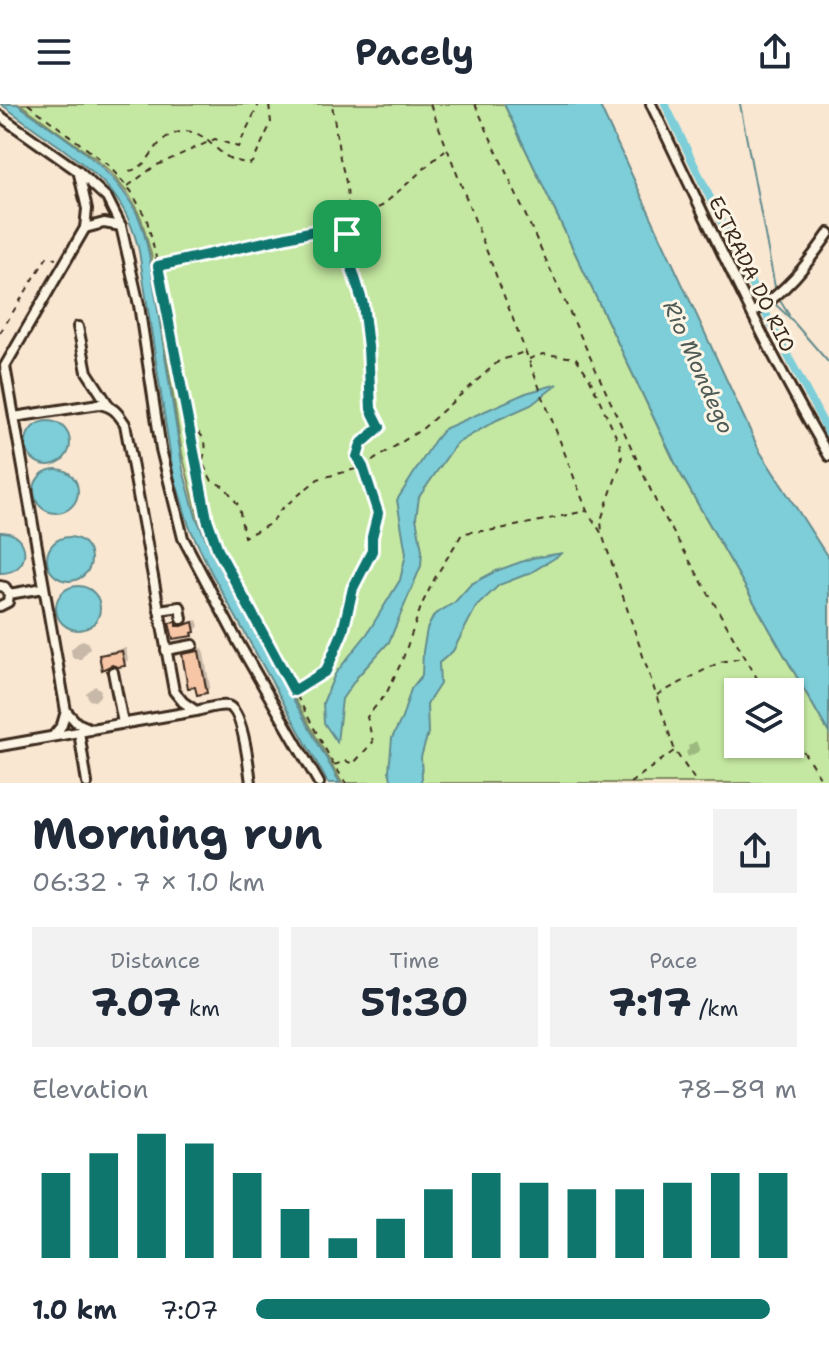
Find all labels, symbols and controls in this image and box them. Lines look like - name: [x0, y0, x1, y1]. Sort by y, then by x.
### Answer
- text: Pacely: [355, 28, 474, 77]
- icon: menu: [32, 30, 76, 74]
- icon: share: [753, 30, 797, 74]
- street label: ESTRADA DO RIO: [703, 192, 801, 356]
- pin: [313, 200, 381, 268]
- icon: arrive: [325, 212, 369, 256]
- water label: Rio Mondego: [656, 296, 741, 438]
- map controls: [724, 678, 804, 758]
- button: layers: [724, 678, 804, 758]
- text: Morning run: [32, 804, 323, 863]
- button: share: [713, 809, 797, 893]
- text: 06:32 · 7 × 1.0 km: [32, 864, 265, 899]
- text: Distance: [110, 946, 201, 975]
- text: Time: [389, 946, 440, 975]
- text: Pace: [649, 946, 698, 975]
- text: 7.07: [91, 975, 181, 1029]
- text: 51:30: [360, 975, 469, 1029]
- text: 7:17: [609, 975, 692, 1029]
- text: km: [181, 994, 220, 1023]
- text: /km: [692, 994, 738, 1023]
- text: Elevation: [32, 1071, 148, 1106]
- text: 78–89 m: [677, 1071, 797, 1106]
- text: 1.0 km: [32, 1292, 117, 1327]
- text: 7:07: [160, 1292, 218, 1327]

